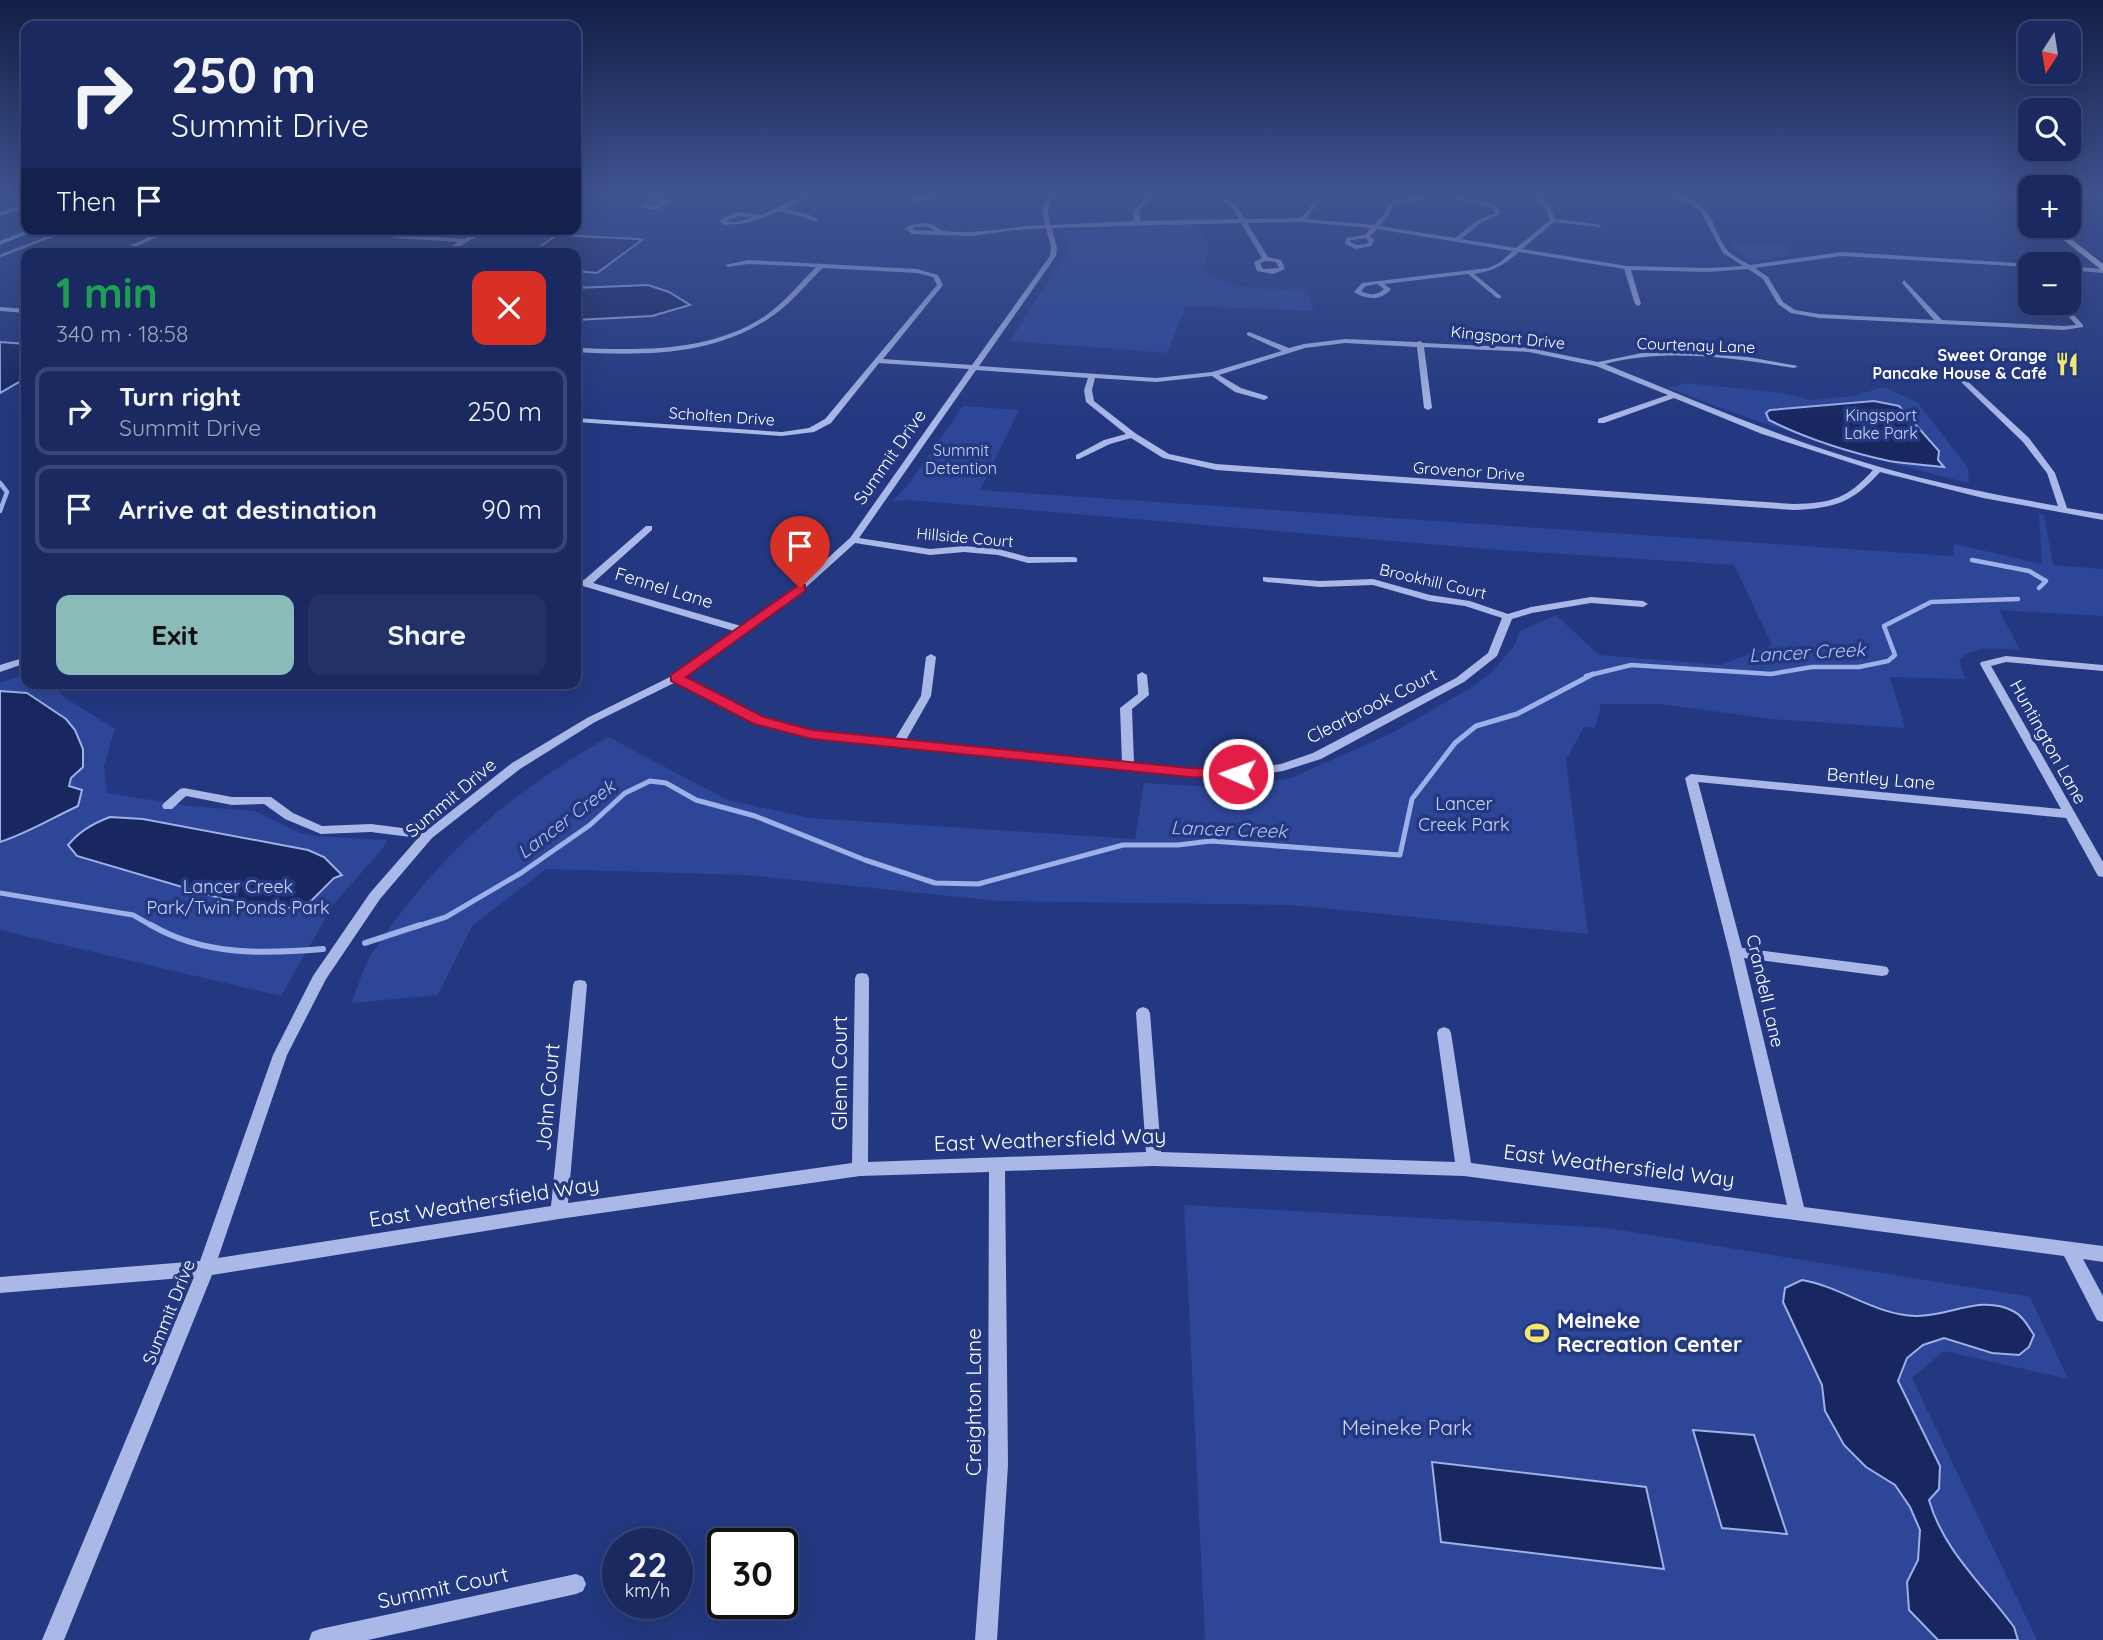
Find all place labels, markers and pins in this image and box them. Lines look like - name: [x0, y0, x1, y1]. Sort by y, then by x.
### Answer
- place label: Sweet Orange Pancake House & Café: [1872, 345, 2047, 383]
- restaurant icon: Sweet Orange Pancake House & Café: [2053, 350, 2081, 378]
- pin: [770, 516, 830, 588]
- place label: Meineke Recreation Center: [1557, 1307, 1742, 1357]
- sports icon: Meineke Recreation Center: [1523, 1319, 1551, 1347]

